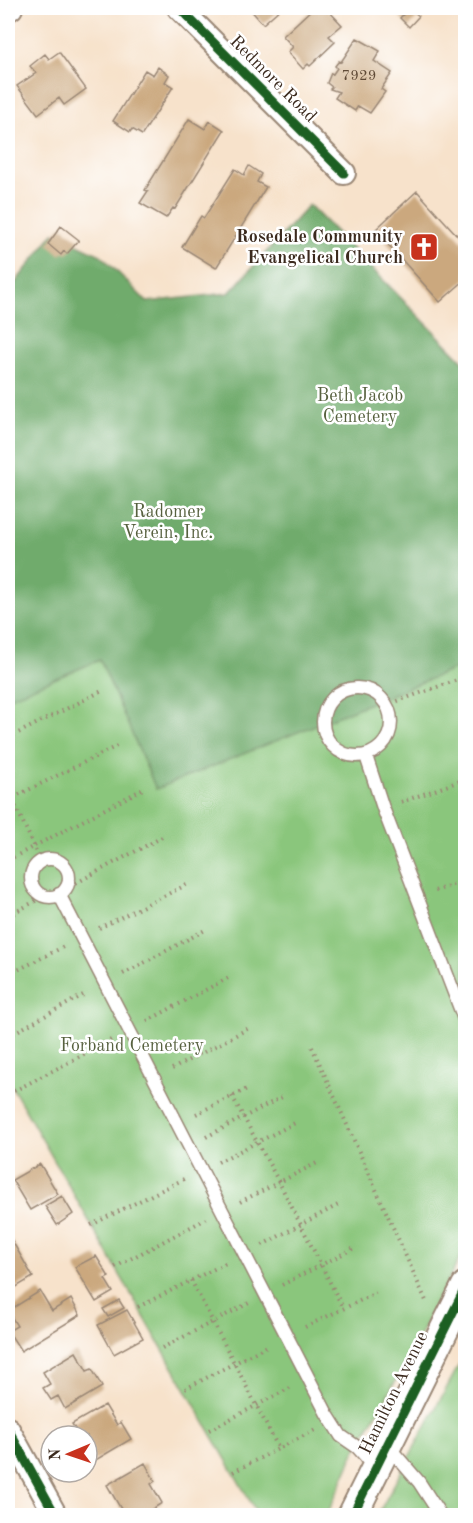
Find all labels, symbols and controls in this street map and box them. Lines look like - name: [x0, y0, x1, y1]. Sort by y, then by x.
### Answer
- street label: Redmore Road: [226, 32, 320, 126]
- house number: 7929: [342, 69, 376, 84]
- place label: Rosedale Community Evangelical Church: [236, 228, 403, 267]
- church icon: Rosedale Community Evangelical Church: [408, 231, 440, 263]
- park label: Beth Jacob Cemetery: [317, 387, 403, 426]
- park label: Radomer Verein, Inc.: [123, 503, 213, 542]
- park label: Forband Cemetery: [60, 1037, 204, 1055]
- street label: Hamilton Avenue: [356, 1329, 432, 1457]
- north arrow: [39, 1424, 99, 1484]
- text: N: [48, 1447, 64, 1461]

